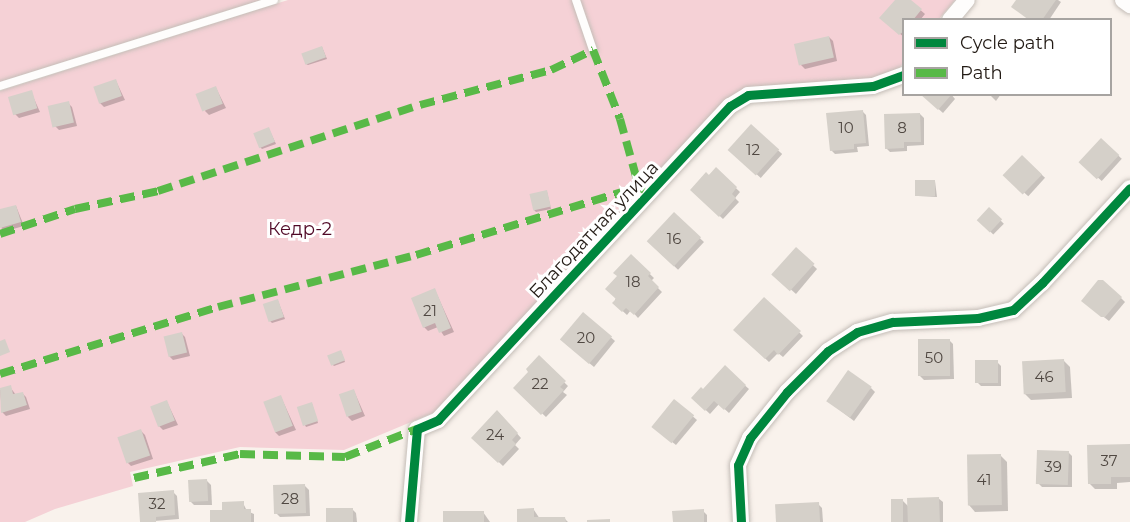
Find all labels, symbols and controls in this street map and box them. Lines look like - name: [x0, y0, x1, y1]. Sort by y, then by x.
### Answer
- legend: [902, 18, 1112, 96]
- text: Cycle path: [960, 32, 1055, 54]
- text: Path: [960, 62, 1003, 84]
- house number: 10: [838, 119, 854, 137]
- house number: 8: [897, 119, 907, 137]
- house number: 12: [746, 141, 760, 159]
- street label: Благодатная улица: [525, 157, 663, 303]
- park label: Кедр-2: [268, 218, 332, 240]
- house number: 16: [667, 230, 681, 248]
- house number: 18: [626, 273, 640, 291]
- house number: 21: [423, 302, 437, 320]
- house number: 20: [577, 329, 595, 347]
- house number: 50: [925, 349, 943, 367]
- house number: 46: [1034, 368, 1054, 386]
- house number: 22: [531, 375, 549, 393]
- house number: 24: [486, 426, 504, 444]
- house number: 37: [1100, 452, 1118, 470]
- house number: 39: [1044, 458, 1062, 476]
- house number: 41: [977, 471, 991, 489]
- house number: 28: [281, 490, 299, 508]
- house number: 32: [149, 495, 165, 513]

